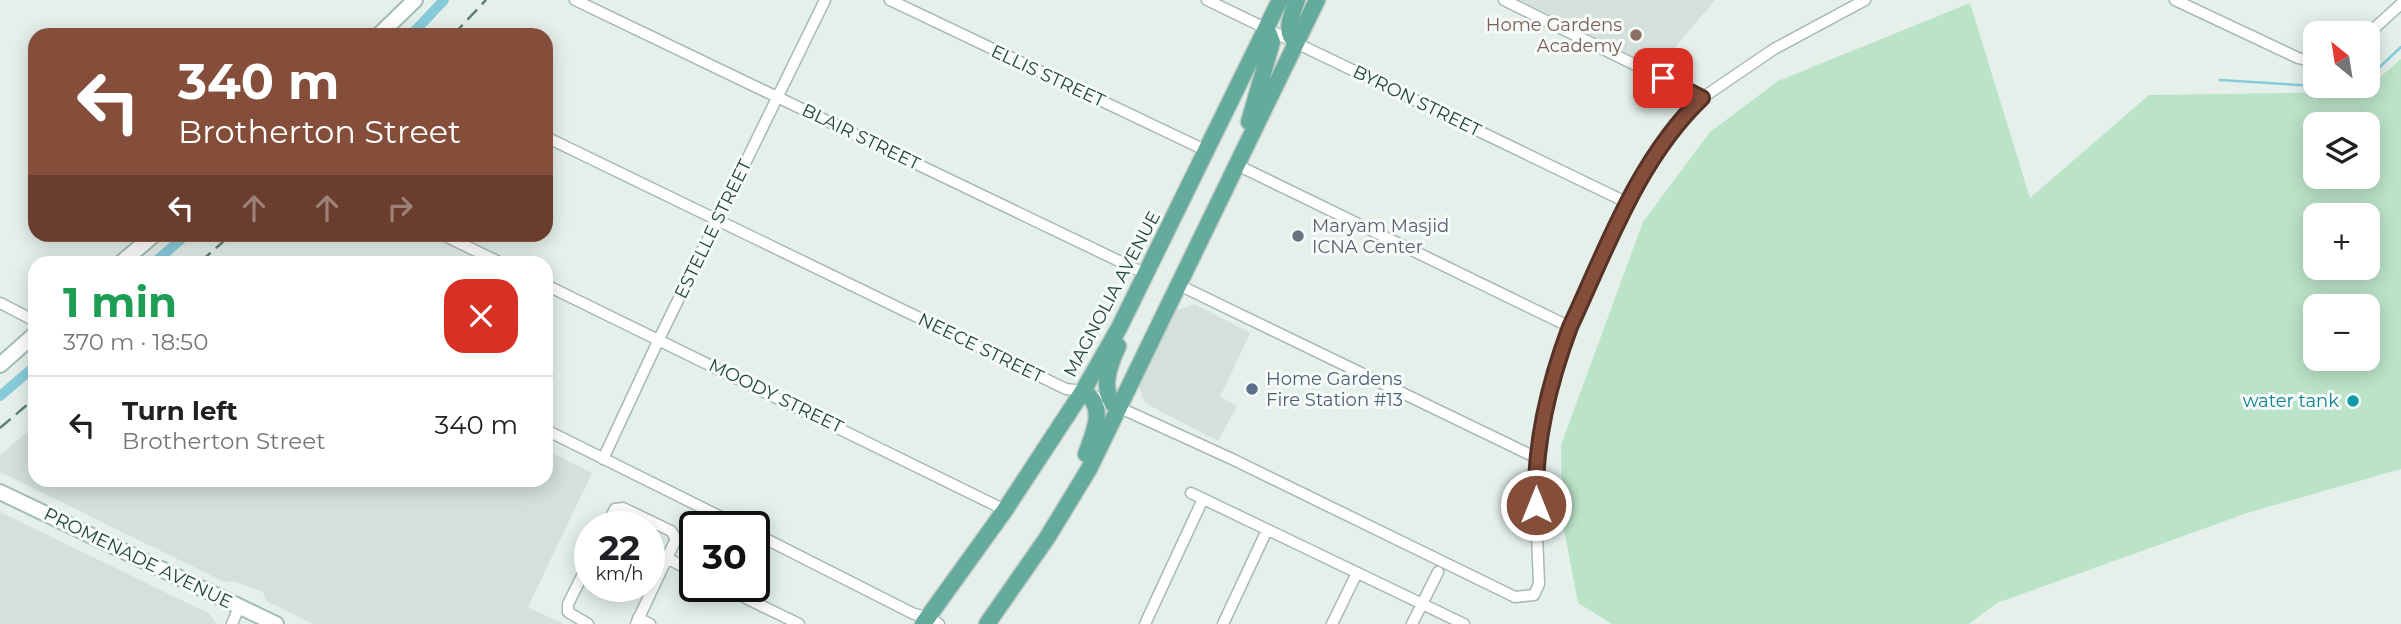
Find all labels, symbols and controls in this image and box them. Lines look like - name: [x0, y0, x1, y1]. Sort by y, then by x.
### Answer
- place label: Home Gardens Academy: [1486, 14, 1622, 57]
- north arrow: [2303, 21, 2380, 98]
- map controls: [2303, 21, 2380, 371]
- marker: Home Gardens Academy: [1628, 27, 1644, 43]
- street label: ELLIS STREET: [988, 40, 1109, 112]
- pin: [1633, 48, 1693, 108]
- text: 340 m: [178, 52, 339, 111]
- icon: left: [63, 56, 154, 147]
- icon: arrive: [1644, 59, 1682, 97]
- street label: BYRON STREET: [1349, 60, 1485, 142]
- street label: BLAIR STREET: [798, 99, 924, 175]
- text: Brotherton Street: [178, 112, 461, 151]
- button: layers: [2303, 112, 2380, 189]
- street label: ESTELLE STREET: [670, 155, 756, 302]
- icon: left: [162, 189, 200, 227]
- icon: ahead: [235, 189, 273, 227]
- icon: ahead: [308, 189, 346, 227]
- icon: right: [381, 189, 419, 227]
- button: +: [2303, 203, 2380, 280]
- street label: MAGNOLIA AVENUE: [1059, 207, 1165, 381]
- place label: Maryam Masjid ICNA Center: [1312, 215, 1449, 258]
- marker: Maryam Masjid ICNA Center: [1290, 228, 1306, 244]
- text: 1 min: [63, 276, 177, 328]
- button: close: [444, 279, 518, 353]
- button: −: [2303, 294, 2380, 371]
- street label: NEECE STREET: [915, 308, 1048, 388]
- text: 370 m · 18:50: [63, 328, 208, 356]
- street label: MOODY STREET: [705, 354, 847, 438]
- place label: Home Gardens Fire Station #13: [1266, 368, 1403, 411]
- marker: Home Gardens Fire Station #13: [1244, 381, 1260, 397]
- place label: water tank: [2243, 390, 2339, 412]
- marker: water tank: [2345, 393, 2361, 409]
- text: Turn left: [122, 395, 238, 427]
- icon: left: [63, 406, 101, 444]
- text: 340 m: [435, 409, 518, 441]
- text: Brotherton Street: [122, 427, 325, 455]
- position arrow: [1499, 468, 1573, 542]
- street label: PROMENADE AVENUE: [40, 503, 236, 613]
- speed limit sign: 30: [679, 511, 770, 602]
- text: 22: [599, 526, 640, 569]
- text: km/h: [595, 563, 644, 585]

